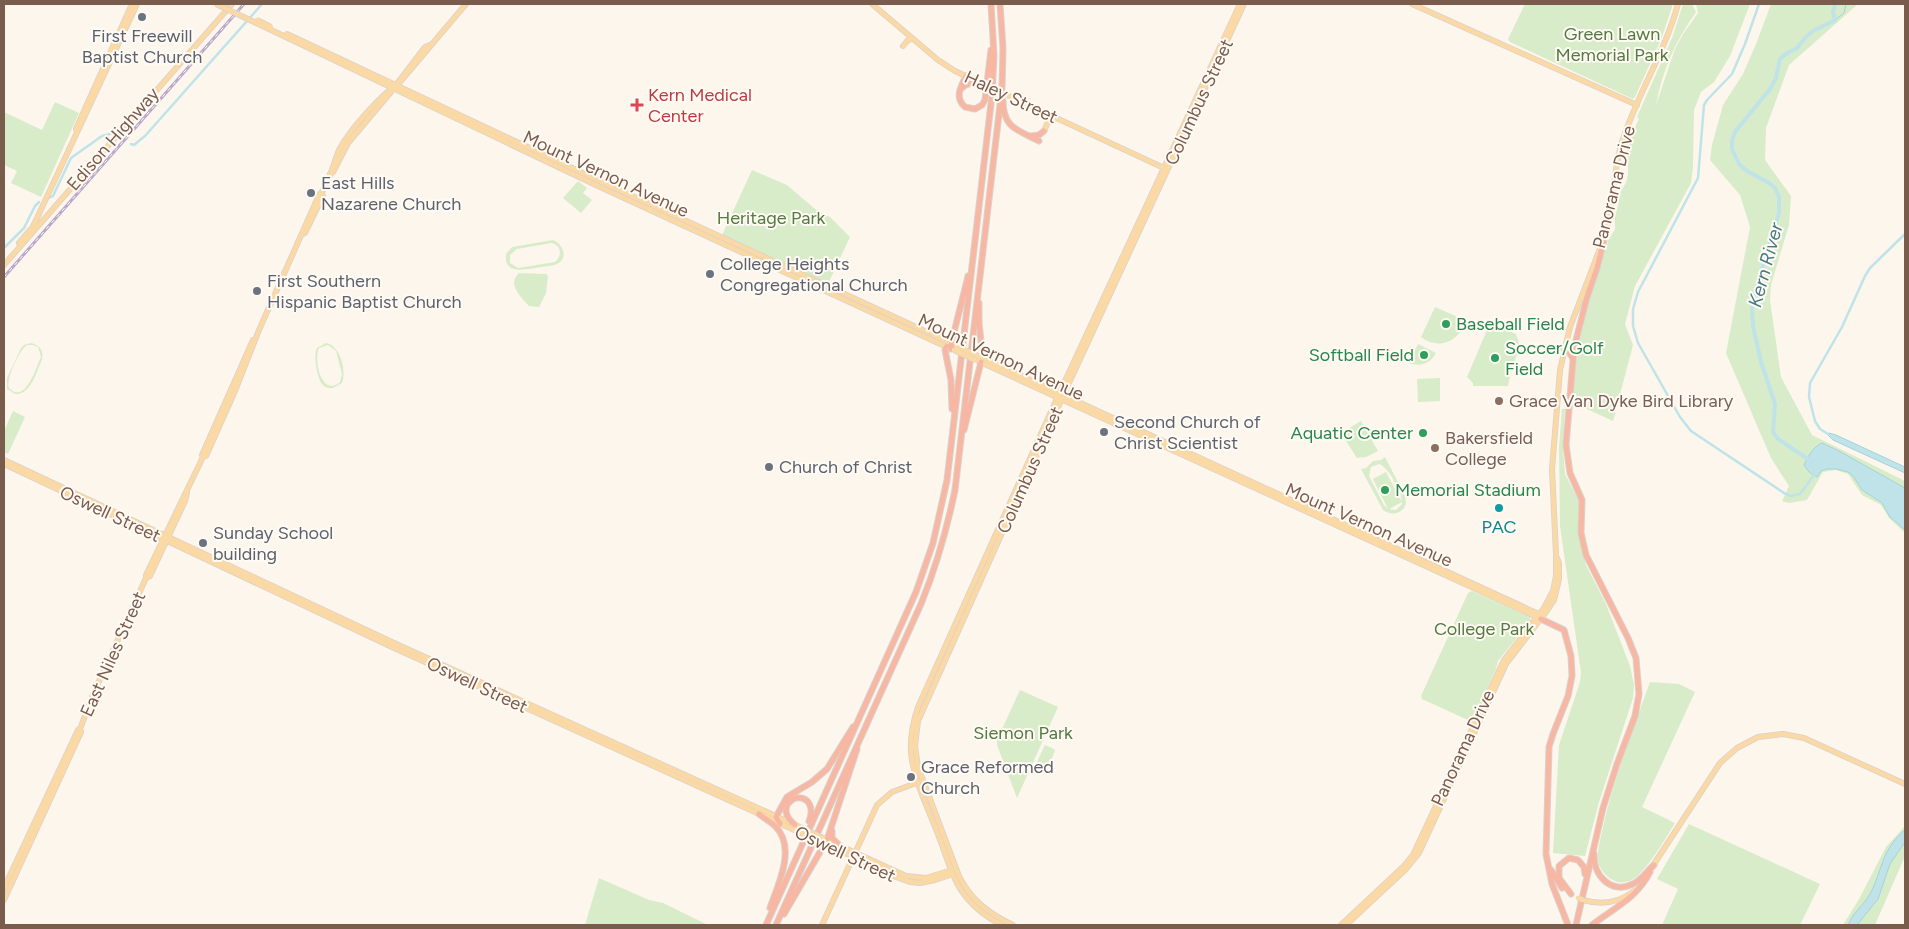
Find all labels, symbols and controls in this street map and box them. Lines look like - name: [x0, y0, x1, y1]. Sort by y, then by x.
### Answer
- marker: First Freewill Baptist Church: [136, 11, 148, 23]
- park label: Green Lawn Memorial Park: [1556, 23, 1669, 66]
- place label: First Freewill Baptist Church: [82, 25, 202, 68]
- street label: Columbus Street: [1160, 35, 1238, 169]
- street label: Haley Street: [961, 66, 1061, 128]
- street label: Edison Highway: [62, 83, 164, 195]
- place label: Kern Medical Center: [648, 84, 752, 127]
- marker: Kern Medical Center: [630, 98, 644, 112]
- street label: Panorama Drive: [1588, 123, 1640, 251]
- street label: Mount Vernon Avenue: [520, 126, 693, 222]
- place label: East Hills Nazarene Church: [321, 172, 461, 215]
- marker: East Hills Nazarene Church: [305, 187, 317, 199]
- park label: Heritage Park: [717, 207, 826, 229]
- water label: Kern River: [1743, 220, 1788, 310]
- place label: College Heights Congregational Church: [720, 253, 908, 296]
- marker: College Heights Congregational Church: [704, 268, 716, 280]
- place label: First Southern Hispanic Baptist Church: [267, 270, 462, 313]
- marker: First Southern Hispanic Baptist Church: [251, 285, 263, 297]
- street label: Mount Vernon Avenue: [915, 309, 1088, 405]
- place label: Baseball Field: [1456, 313, 1565, 335]
- marker: Baseball Field: [1440, 318, 1452, 330]
- place label: Soccer/Golf Field: [1505, 337, 1604, 380]
- place label: Softball Field: [1309, 344, 1414, 366]
- marker: Softball Field: [1418, 349, 1430, 361]
- marker: Soccer/Golf Field: [1489, 352, 1501, 364]
- place label: Grace Van Dyke Bird Library: [1509, 390, 1734, 412]
- marker: Grace Van Dyke Bird Library: [1493, 395, 1505, 407]
- street label: Columbus Street: [992, 403, 1068, 537]
- place label: Second Church of Christ Scientist: [1114, 411, 1261, 454]
- place label: Aquatic Center: [1291, 422, 1413, 444]
- marker: Second Church of Christ Scientist: [1098, 426, 1110, 438]
- marker: Aquatic Center: [1417, 427, 1429, 439]
- place label: Bakersfield College: [1445, 427, 1533, 470]
- marker: Bakersfield College: [1429, 442, 1441, 454]
- place label: Church of Christ: [779, 456, 913, 478]
- marker: Church of Christ: [763, 461, 775, 473]
- street label: Mount Vernon Avenue: [1282, 478, 1456, 572]
- place label: Memorial Stadium: [1395, 479, 1541, 501]
- street label: Oswell Street: [56, 481, 164, 547]
- marker: Memorial Stadium: [1379, 484, 1391, 496]
- marker: PAC: [1493, 502, 1505, 514]
- place label: PAC: [1481, 516, 1517, 538]
- place label: Sunday School building: [213, 522, 333, 565]
- marker: Sunday School building: [197, 537, 209, 549]
- street label: East Niles Street: [76, 588, 151, 720]
- park label: College Park: [1434, 618, 1534, 640]
- street label: Oswell Street: [423, 652, 531, 718]
- street label: Panorama Drive: [1426, 686, 1500, 810]
- park label: Siemon Park: [973, 722, 1073, 744]
- place label: Grace Reformed Church: [921, 756, 1054, 799]
- marker: Grace Reformed Church: [905, 771, 917, 783]
- street label: Oswell Street: [791, 821, 899, 887]

